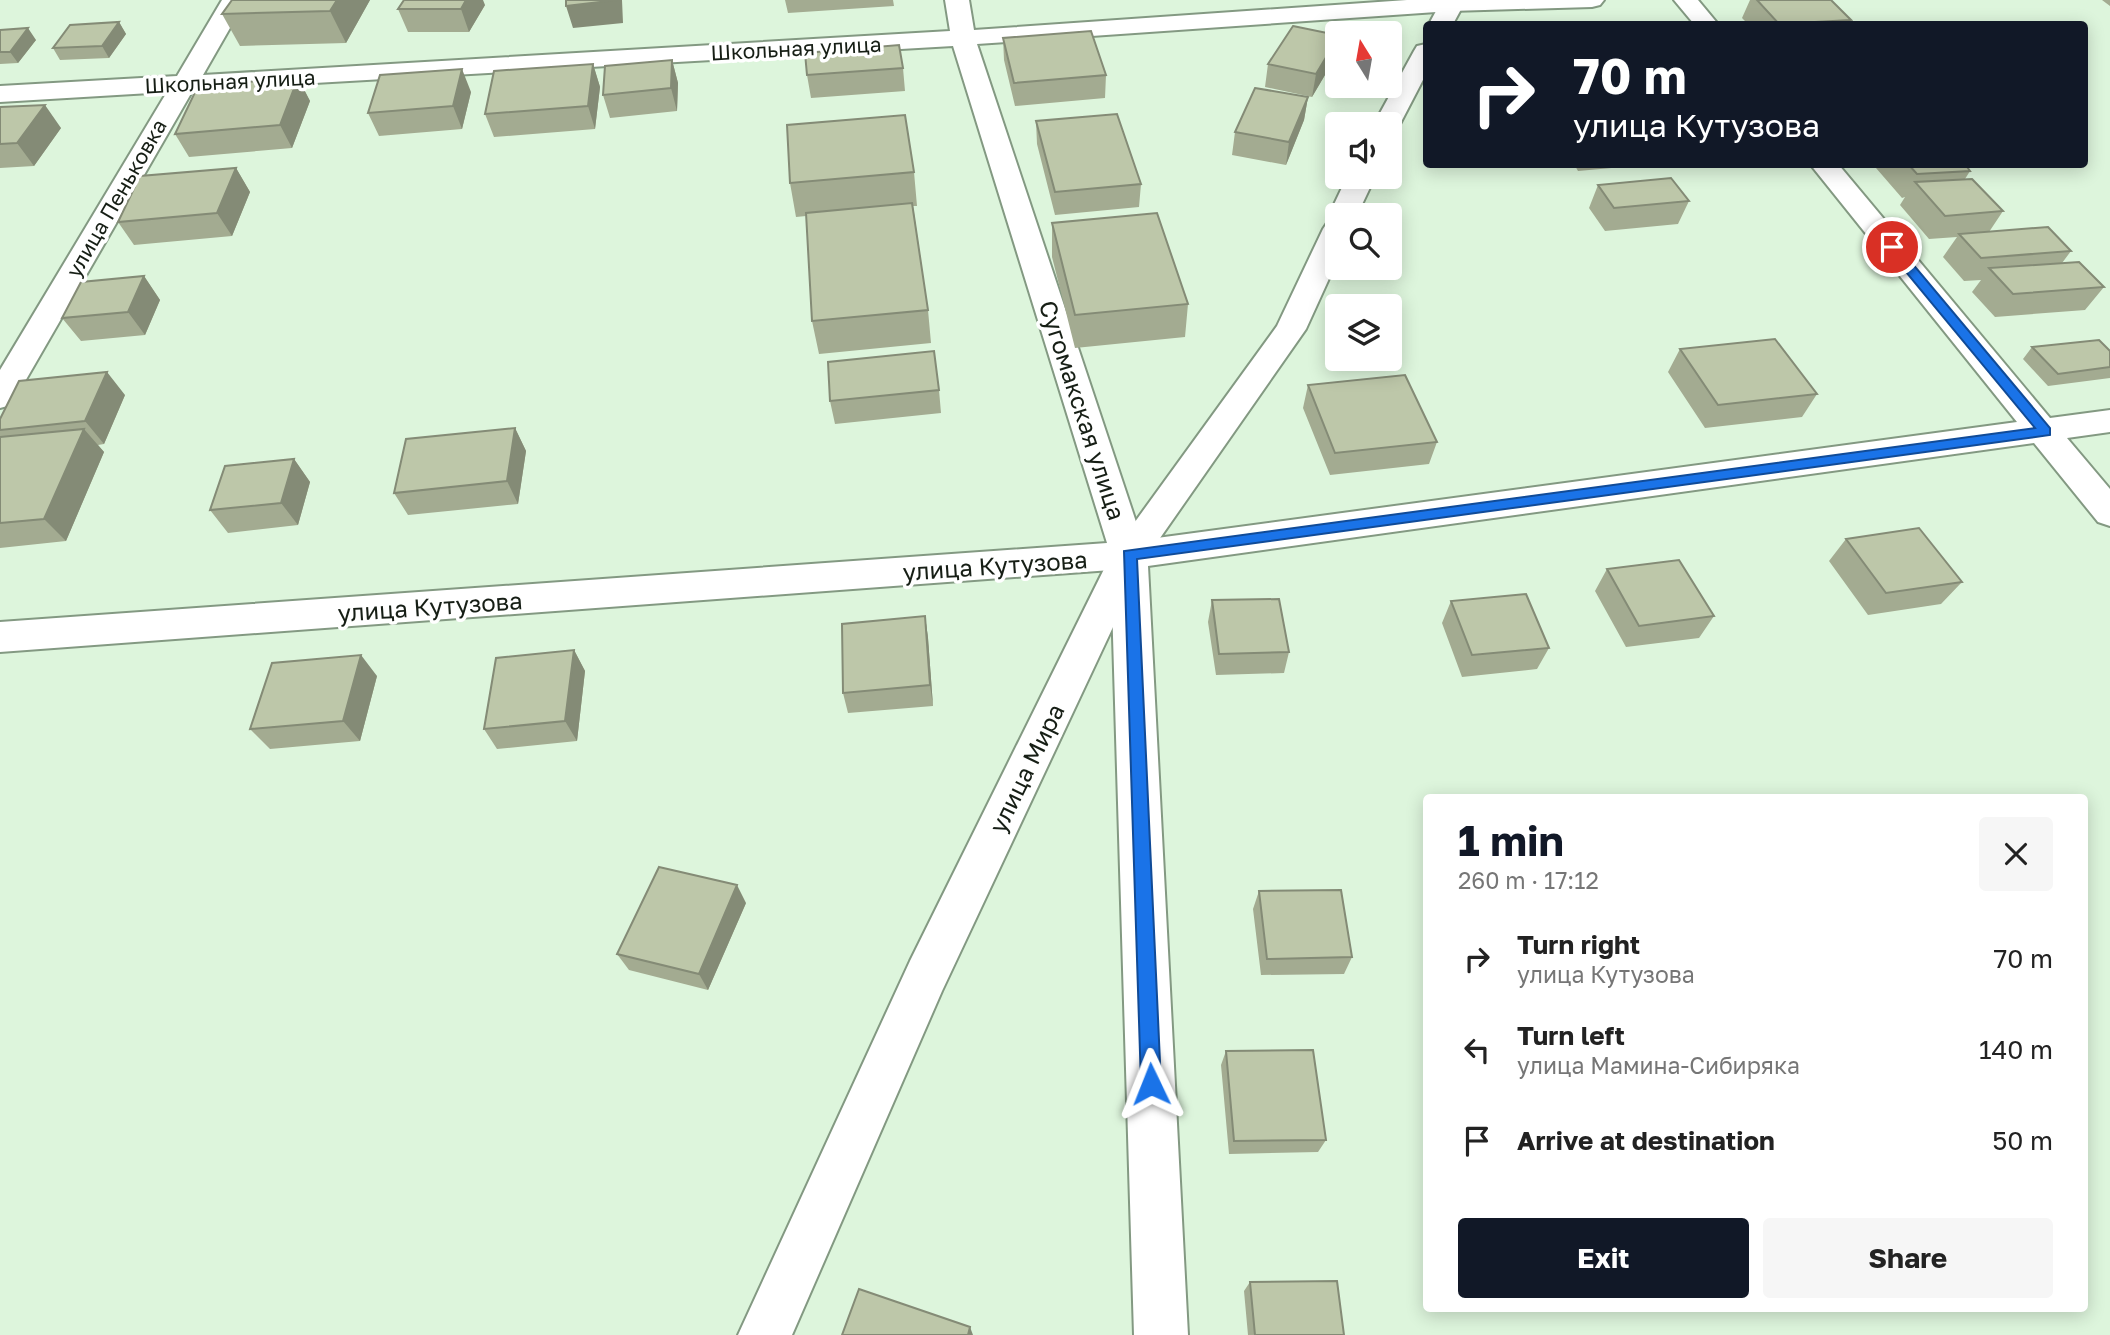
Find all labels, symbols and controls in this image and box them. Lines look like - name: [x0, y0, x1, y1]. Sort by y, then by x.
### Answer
- north arrow: [1325, 21, 1402, 98]
- map controls: [1325, 21, 1402, 371]
- street label: Школьная улица: [710, 31, 882, 65]
- text: 70 m: [1573, 46, 1687, 105]
- icon: right: [1458, 49, 1549, 140]
- street label: Школьная улица: [144, 64, 316, 98]
- text: улица Кутузова: [1573, 106, 1820, 144]
- button: sound: [1325, 112, 1402, 189]
- street label: улица Пеньковка: [60, 114, 172, 282]
- button: search: [1325, 203, 1402, 280]
- pin: [1862, 217, 1922, 277]
- icon: arrive: [1873, 228, 1911, 266]
- button: layers: [1325, 294, 1402, 371]
- street label: Сугомакская улица: [1034, 296, 1132, 524]
- street label: улица Кутузова: [902, 544, 1088, 586]
- street label: улица Кутузова: [337, 585, 523, 627]
- street label: улица Мира: [982, 699, 1070, 837]
- text: 1 min: [1458, 815, 1564, 865]
- button: close: [1979, 817, 2053, 891]
- text: 260 m · 17:12: [1458, 866, 1599, 894]
- text: Turn right: [1517, 929, 1640, 960]
- icon: right: [1458, 940, 1496, 978]
- text: 70 m: [1994, 943, 2053, 974]
- text: улица Кутузова: [1517, 960, 1695, 988]
- text: Turn left: [1517, 1020, 1625, 1051]
- icon: left: [1458, 1031, 1496, 1069]
- text: 140 m: [1979, 1034, 2053, 1065]
- position arrow: [1114, 1047, 1188, 1121]
- text: улица Мамина-Сибиряка: [1517, 1051, 1800, 1079]
- icon: arrive: [1458, 1122, 1496, 1160]
- text: Arrive at destination: [1517, 1125, 1775, 1156]
- text: 50 m: [1992, 1125, 2053, 1156]
- button: Exit: [1458, 1218, 1749, 1298]
- button: Share: [1763, 1218, 2053, 1298]

